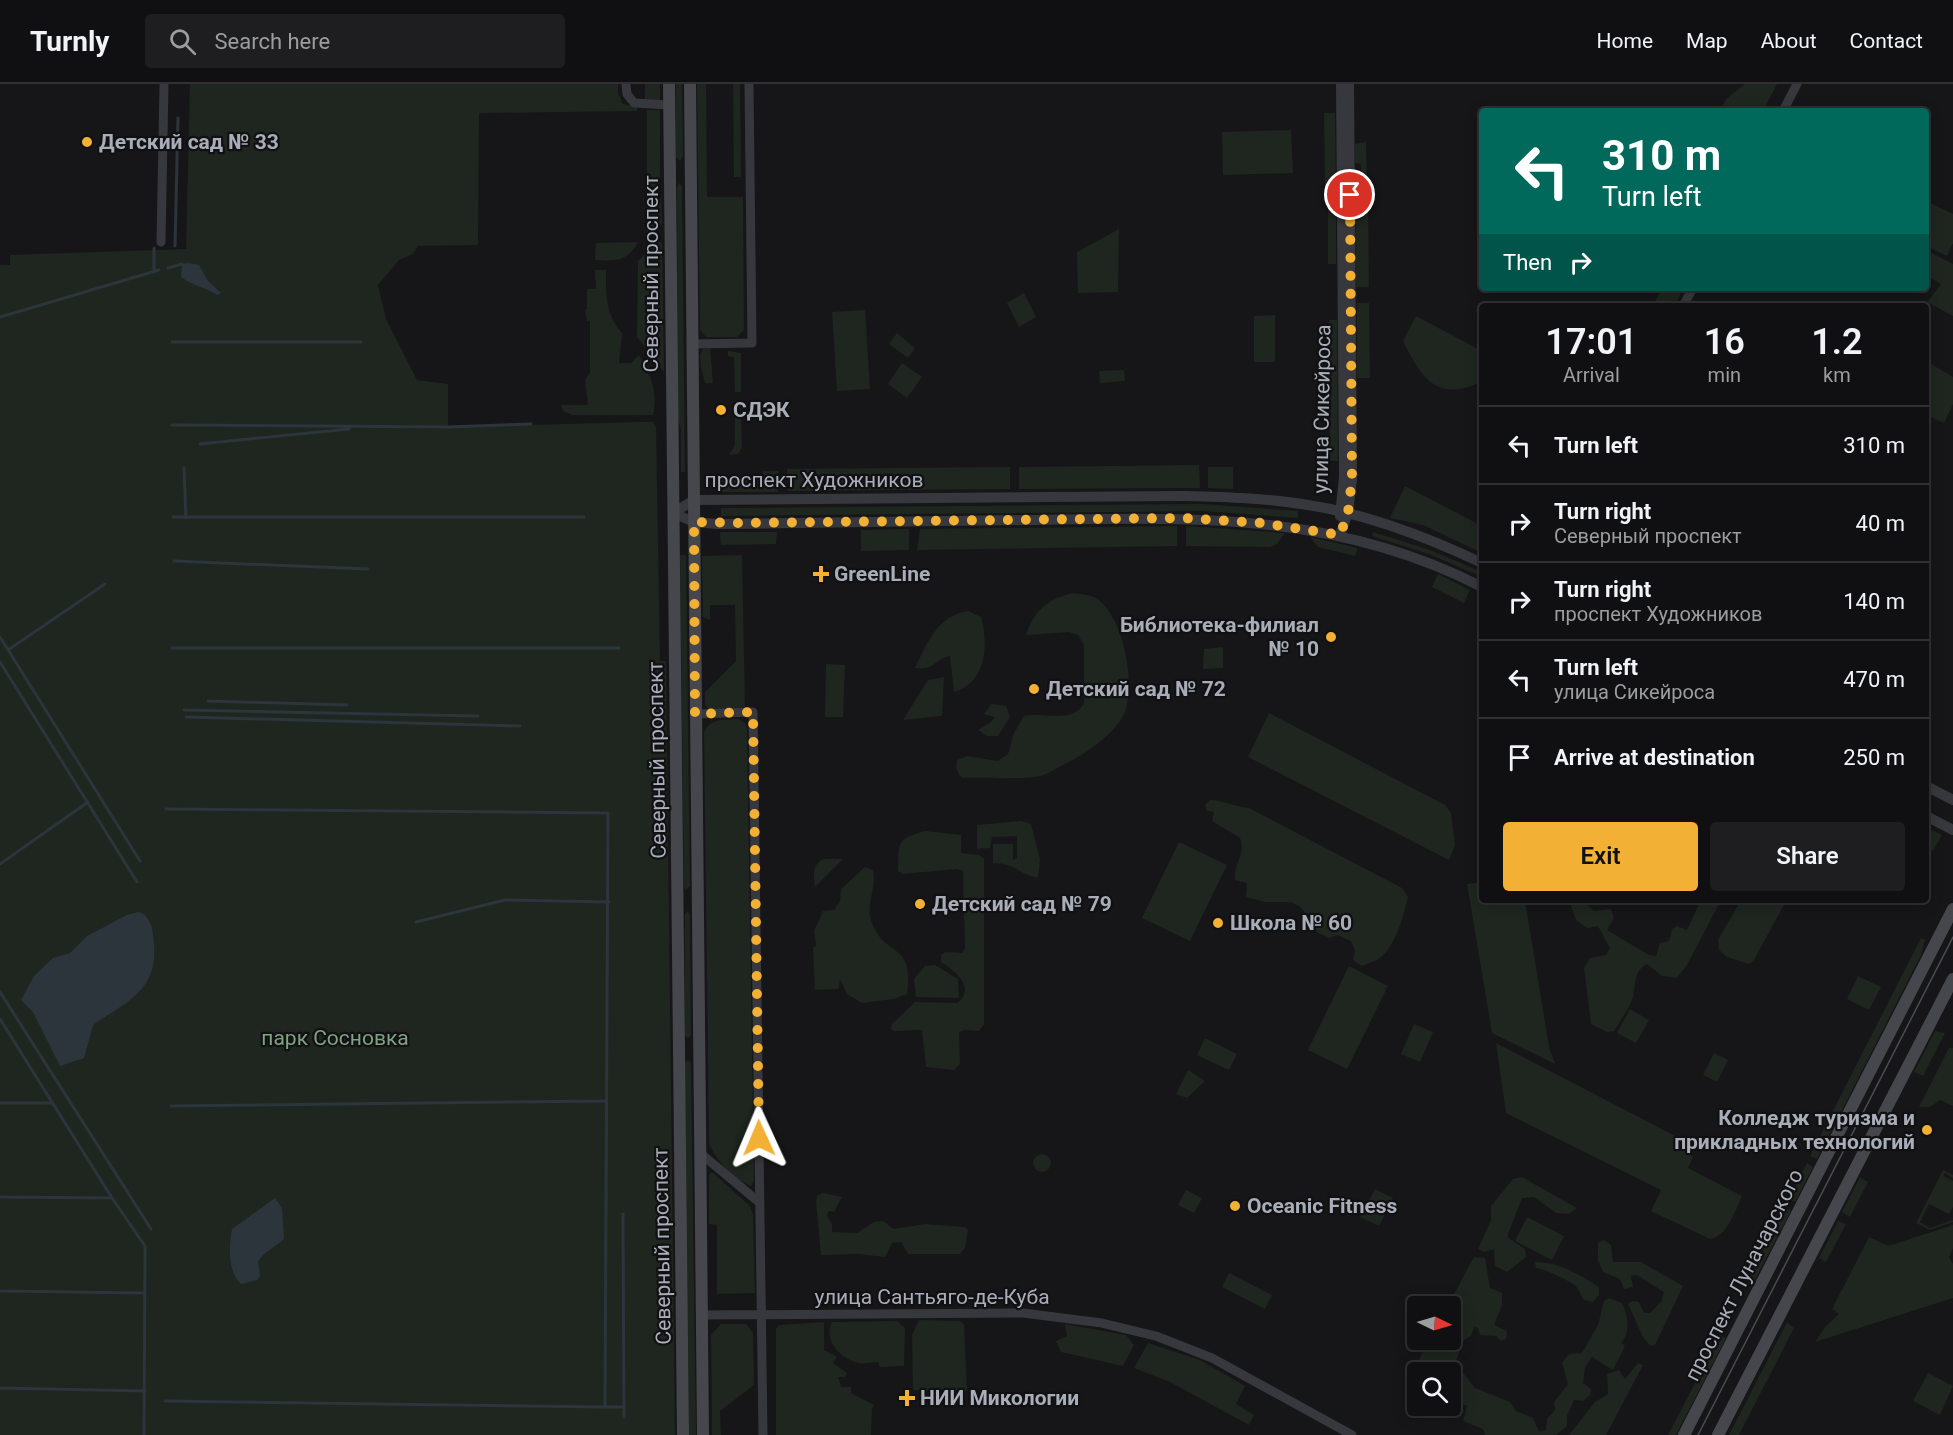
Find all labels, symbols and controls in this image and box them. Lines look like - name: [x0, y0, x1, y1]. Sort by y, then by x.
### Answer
- search box: [145, 14, 565, 68]
- text: Turnly: [30, 25, 109, 58]
- icon: search: [166, 25, 199, 58]
- text: Search here: [214, 29, 330, 54]
- text: Home: [1597, 29, 1653, 53]
- text: Map: [1686, 29, 1728, 53]
- text: About: [1761, 29, 1817, 53]
- text: Contact: [1850, 29, 1923, 53]
- place label: Детский сад № 33: [99, 130, 279, 154]
- text: 310 m: [1602, 131, 1721, 180]
- icon: left: [1503, 132, 1581, 210]
- marker: Детский сад № 33: [80, 135, 94, 149]
- pin: [1324, 169, 1375, 220]
- street label: Северный проспект: [639, 175, 663, 373]
- icon: arrive: [1333, 178, 1366, 211]
- text: Turn left: [1602, 181, 1702, 213]
- icon: right: [1564, 246, 1597, 279]
- text: Then: [1503, 250, 1552, 275]
- text: 17:01: [1545, 321, 1637, 363]
- text: 16: [1704, 321, 1745, 363]
- text: 1.2: [1811, 321, 1863, 363]
- street label: улица Сикейроса: [1309, 324, 1335, 494]
- text: Arrival: [1563, 363, 1620, 387]
- text: min: [1708, 363, 1741, 387]
- text: km: [1823, 363, 1851, 387]
- place label: СДЭК: [733, 398, 790, 422]
- marker: СДЭК: [714, 403, 728, 417]
- icon: left: [1503, 429, 1536, 462]
- text: Turn left: [1554, 433, 1638, 458]
- text: 310 m: [1843, 433, 1905, 458]
- street label: проспект Художников: [705, 468, 923, 492]
- text: Turn right: [1554, 499, 1651, 524]
- icon: right: [1503, 507, 1536, 540]
- text: 40 m: [1856, 511, 1905, 536]
- text: Северный проспект: [1554, 524, 1742, 548]
- place label: GreenLine: [834, 562, 930, 586]
- marker: GreenLine: [812, 565, 830, 583]
- text: Turn right: [1554, 577, 1651, 602]
- icon: right: [1503, 585, 1536, 618]
- text: 140 m: [1843, 589, 1905, 614]
- text: проспект Художников: [1554, 602, 1762, 626]
- place label: Библиотека-филиал № 10: [1120, 613, 1319, 661]
- marker: Библиотека-филиал № 10: [1324, 630, 1338, 644]
- text: Turn left: [1554, 655, 1638, 680]
- street label: Северный проспект: [643, 661, 671, 859]
- icon: left: [1503, 663, 1536, 696]
- text: 470 m: [1843, 667, 1905, 692]
- place label: Детский сад № 72: [1046, 677, 1226, 701]
- text: улица Сикейроса: [1554, 680, 1715, 704]
- marker: Детский сад № 72: [1027, 682, 1041, 696]
- icon: arrive: [1503, 741, 1536, 774]
- text: Arrive at destination: [1554, 745, 1755, 770]
- text: 250 m: [1843, 745, 1905, 770]
- button: Exit: [1503, 822, 1698, 891]
- button: Share: [1710, 822, 1905, 891]
- place label: Детский сад № 79: [932, 892, 1112, 916]
- marker: Детский сад № 79: [913, 897, 927, 911]
- place label: Школа № 60: [1230, 911, 1352, 935]
- marker: Школа № 60: [1211, 916, 1225, 930]
- park label: парк Сосновка: [261, 1026, 409, 1050]
- position arrow: [727, 1106, 791, 1170]
- place label: Колледж туризма и прикладных технологий: [1674, 1106, 1915, 1154]
- marker: Колледж туризма и прикладных технологий: [1920, 1123, 1934, 1137]
- street label: Северный проспект: [648, 1147, 676, 1345]
- street label: проспект Луначарского: [1680, 1165, 1808, 1385]
- place label: Oceanic Fitness: [1247, 1194, 1398, 1218]
- marker: Oceanic Fitness: [1228, 1199, 1242, 1213]
- street label: улица Сантьяго-де-Куба: [814, 1285, 1050, 1309]
- north arrow: [1407, 1296, 1461, 1350]
- map controls: [1407, 1296, 1461, 1416]
- button: search: [1407, 1362, 1461, 1416]
- place label: НИИ Микологии: [920, 1386, 1079, 1410]
- marker: НИИ Микологии: [898, 1389, 916, 1407]

